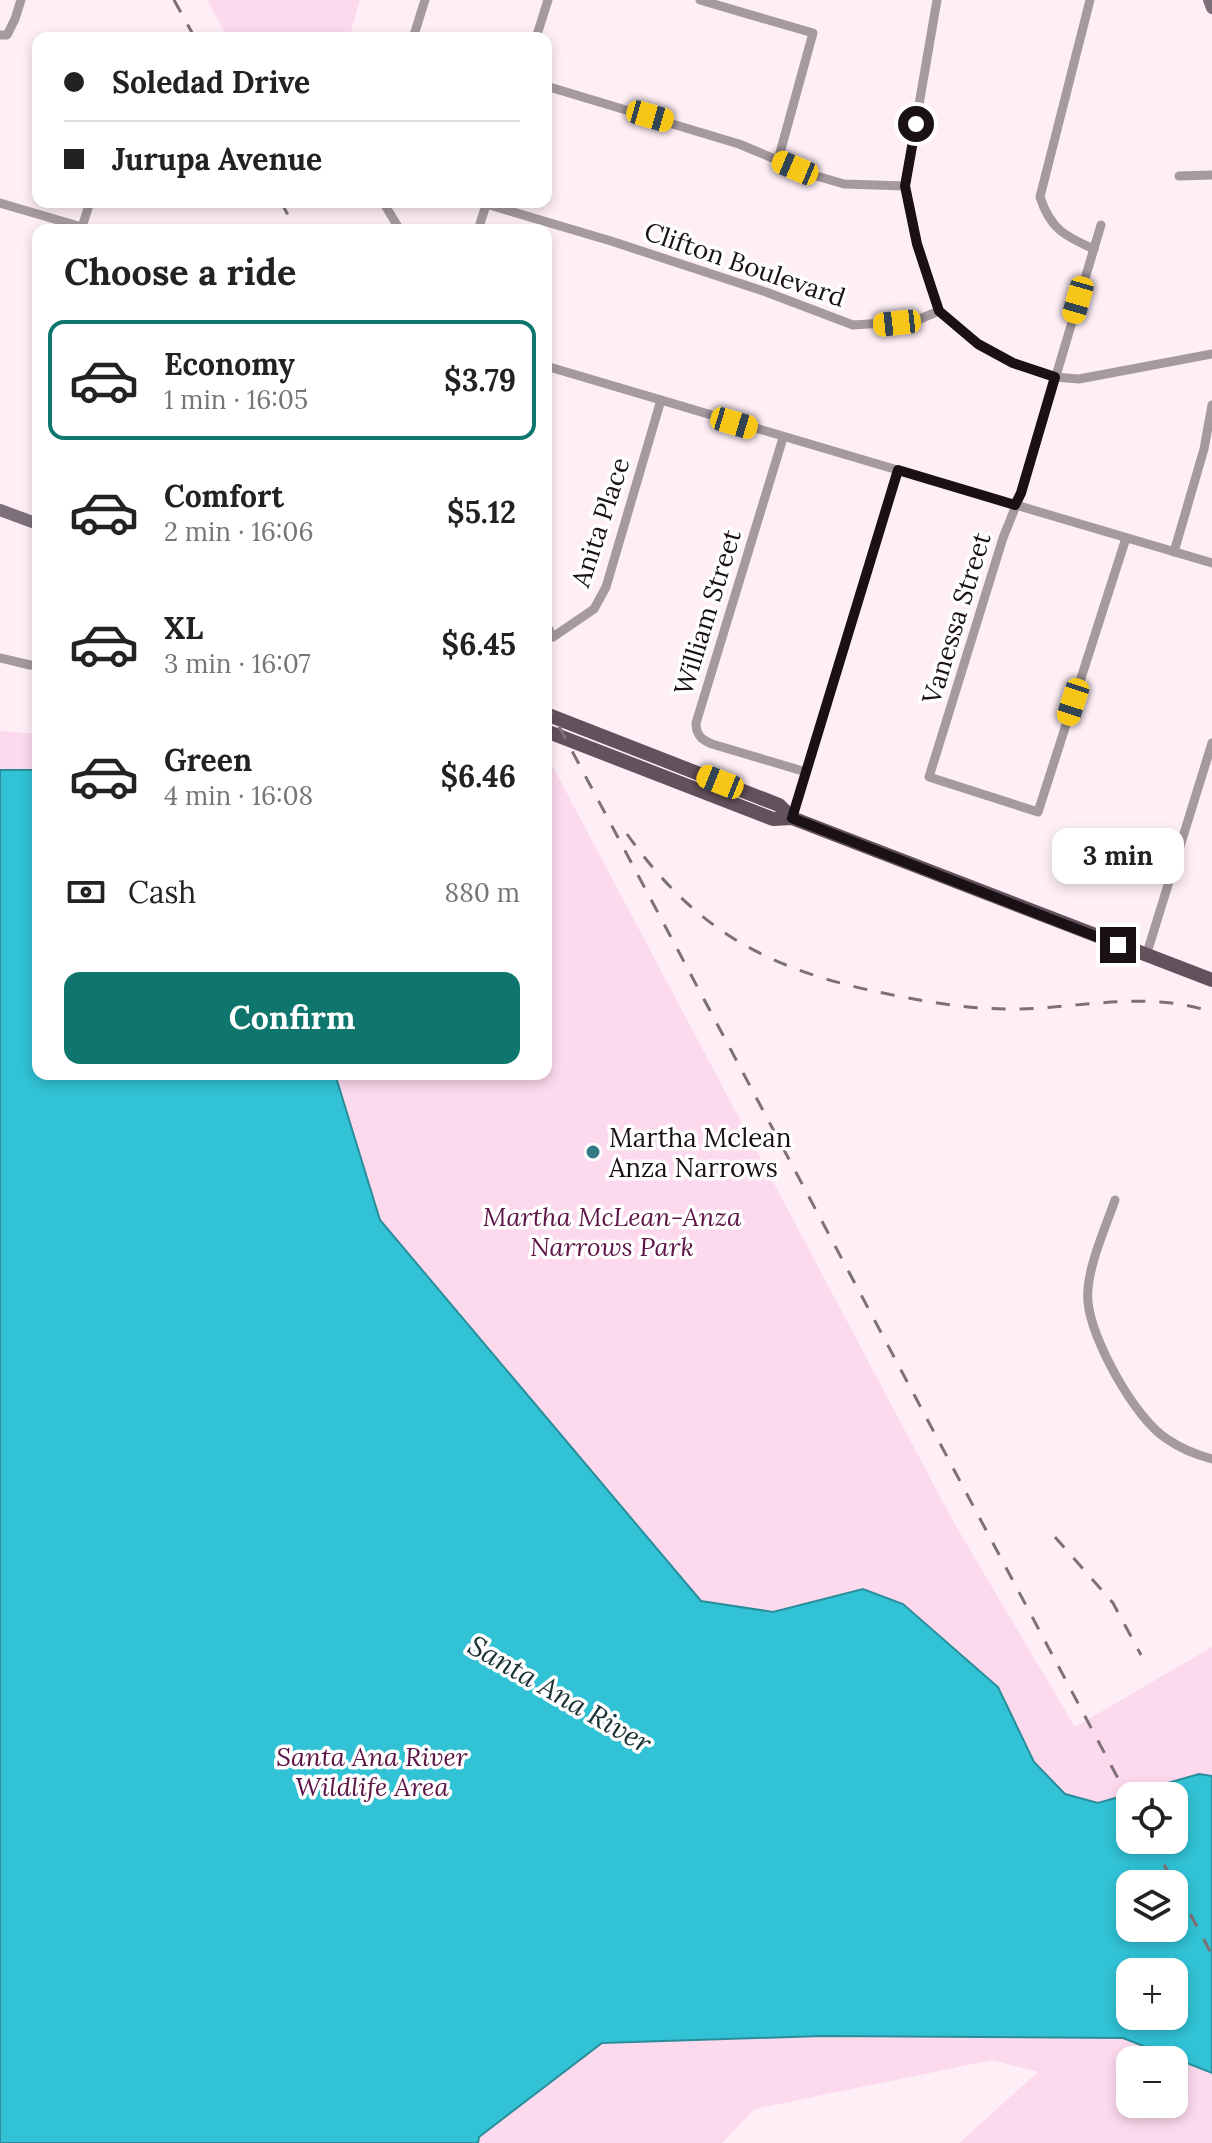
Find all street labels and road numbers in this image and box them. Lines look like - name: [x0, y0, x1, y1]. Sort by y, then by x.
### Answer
- street label: Clifton Boulevard: [640, 214, 850, 314]
- street label: Anita Place: [563, 453, 636, 592]
- street label: William Street: [666, 525, 748, 699]
- street label: Vanessa Street: [914, 528, 998, 709]

